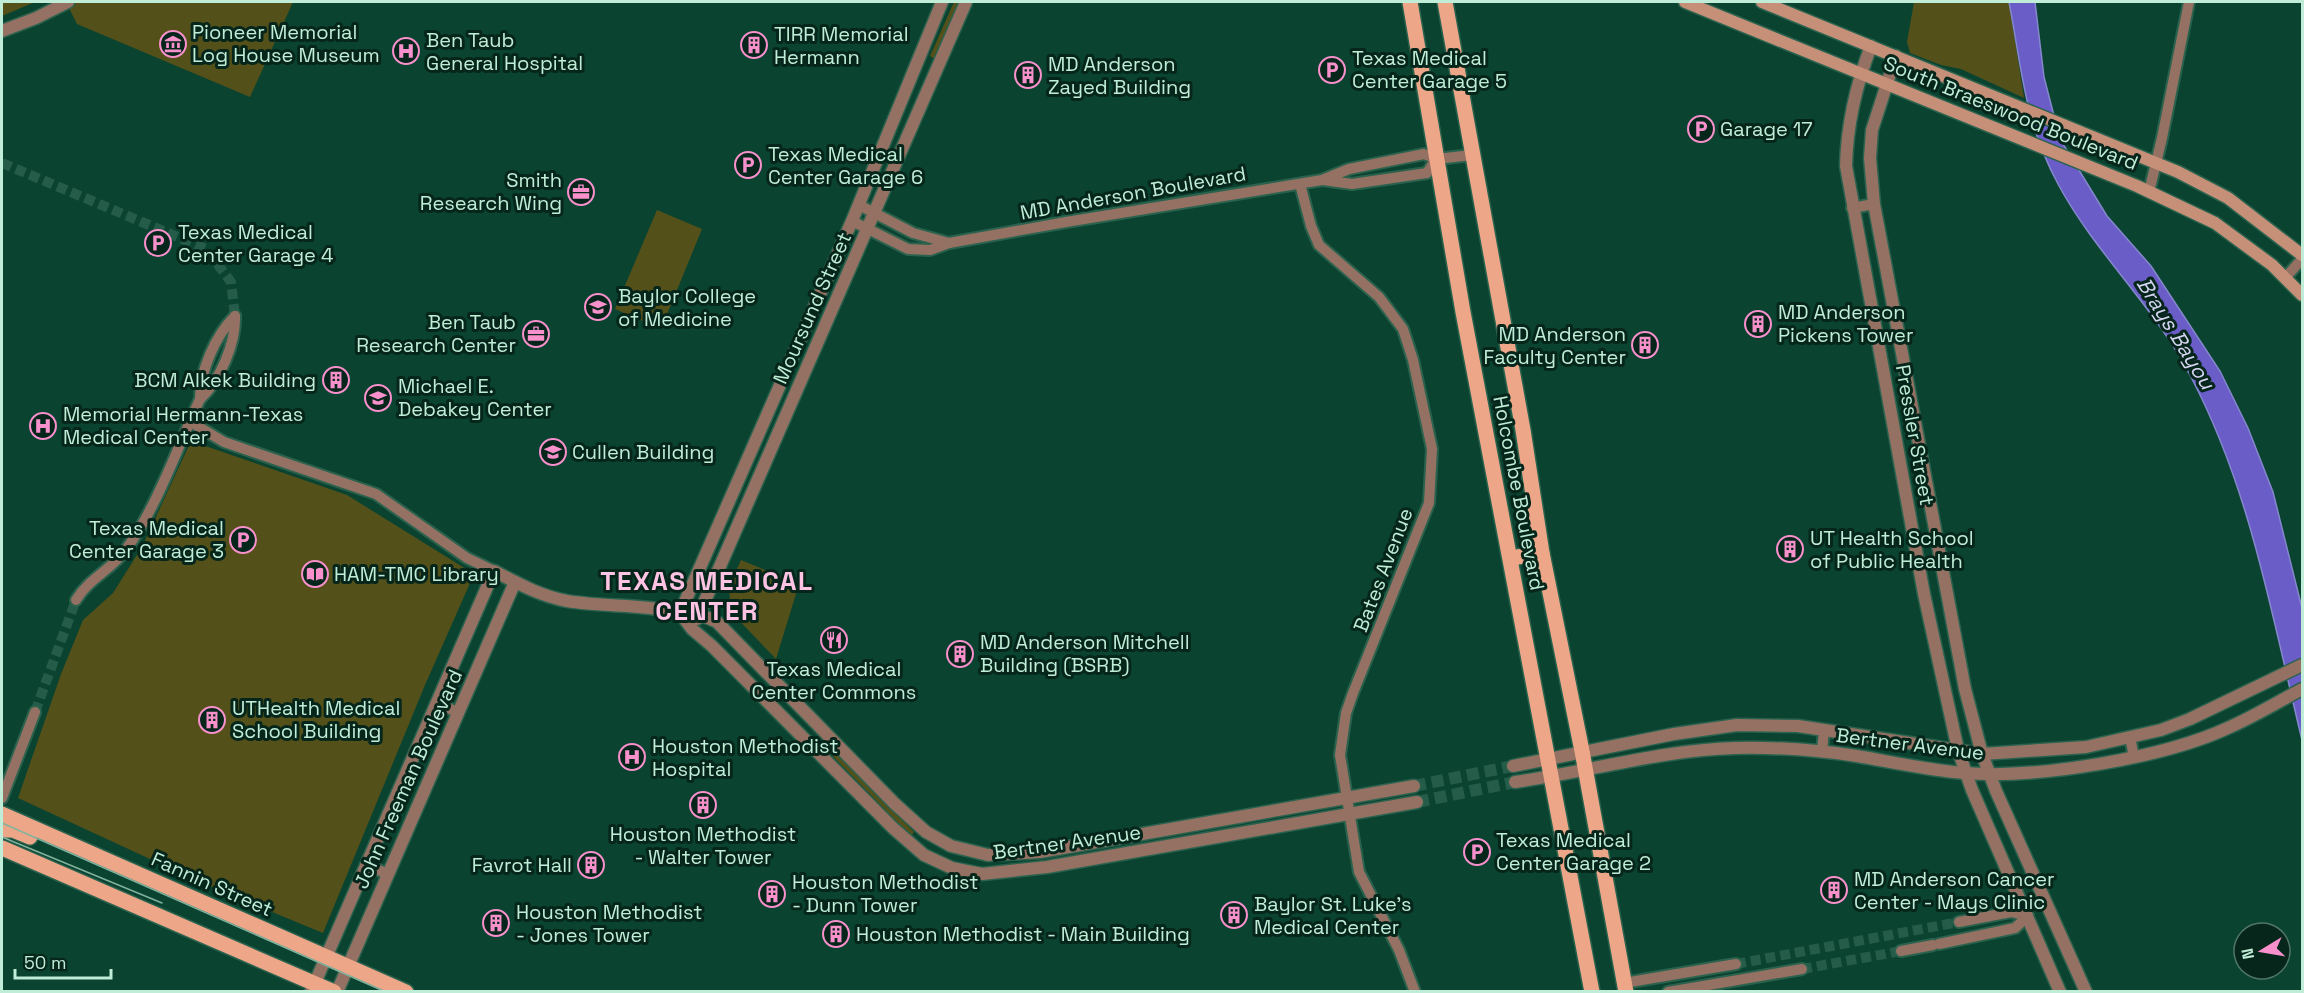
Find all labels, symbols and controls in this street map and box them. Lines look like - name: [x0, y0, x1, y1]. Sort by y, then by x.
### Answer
- place label: Pioneer Memorial Log House Museum: [192, 19, 380, 68]
- place label: TIRR Memorial Hermann: [774, 21, 909, 70]
- place label: Ben Taub General Hospital: [426, 27, 583, 76]
- museum icon: Pioneer Memorial Log House Museum: [158, 29, 188, 59]
- building icon: TIRR Memorial Hermann: [739, 30, 769, 60]
- hospital icon: Ben Taub General Hospital: [391, 36, 421, 66]
- place label: Texas Medical Center Garage 5: [1352, 45, 1507, 94]
- street label: South Braeswood Boulevard: [1880, 50, 2142, 176]
- place label: MD Anderson Zayed Building: [1048, 51, 1191, 100]
- parking icon: Texas Medical Center Garage 5: [1317, 55, 1347, 85]
- building icon: MD Anderson Zayed Building: [1013, 60, 1043, 90]
- parking icon: Garage 17: [1686, 114, 1716, 144]
- place label: Garage 17: [1720, 116, 1813, 142]
- place label: Texas Medical Center Garage 6: [768, 141, 923, 190]
- parking icon: Texas Medical Center Garage 6: [733, 150, 763, 180]
- street label: MD Anderson Boulevard: [1018, 160, 1248, 226]
- place label: Smith Research Wing: [420, 167, 562, 216]
- office icon: Smith Research Wing: [566, 177, 596, 207]
- place label: Texas Medical Center Garage 4: [178, 219, 333, 268]
- parking icon: Texas Medical Center Garage 4: [143, 228, 173, 258]
- street label: Moursund Street: [767, 228, 857, 388]
- water label: Brays Bayou: [2131, 272, 2222, 395]
- place label: Baylor College of Medicine: [618, 283, 756, 332]
- school or university icon: Baylor College of Medicine: [583, 292, 613, 322]
- place label: MD Anderson Pickens Tower: [1778, 299, 1914, 348]
- place label: Ben Taub Research Center: [356, 309, 516, 358]
- building icon: MD Anderson Pickens Tower: [1743, 309, 1773, 339]
- office icon: Ben Taub Research Center: [521, 319, 551, 349]
- place label: MD Anderson Faculty Center: [1484, 321, 1626, 370]
- building icon: MD Anderson Faculty Center: [1630, 330, 1660, 360]
- street label: Pressler Street: [1890, 362, 1940, 508]
- building icon: BCM Alkek Building: [321, 365, 351, 395]
- place label: BCM Alkek Building: [134, 367, 316, 393]
- place label: Michael E. Debakey Center: [398, 373, 552, 422]
- school or university icon: Michael E. Debakey Center: [363, 383, 393, 413]
- street label: Holcombe Boulevard: [1487, 393, 1551, 593]
- place label: Memorial Hermann-Texas Medical Center: [63, 401, 303, 450]
- hospital icon: Memorial Hermann-Texas Medical Center: [28, 411, 58, 441]
- school or university icon: Cullen Building: [538, 437, 568, 467]
- place label: Cullen Building: [572, 439, 714, 465]
- street label: Bates Avenue: [1347, 504, 1419, 636]
- place label: Texas Medical Center Garage 3: [69, 515, 224, 564]
- parking icon: Texas Medical Center Garage 3: [228, 525, 258, 555]
- place label: UT Health School of Public Health: [1810, 525, 1974, 574]
- building icon: UT Health School of Public Health: [1775, 534, 1805, 564]
- library icon: HAM-TMC Library: [300, 559, 330, 589]
- place label: HAM-TMC Library: [334, 561, 499, 587]
- district label: TEXAS MEDICAL CENTER: [600, 564, 814, 628]
- restaurant icon: Texas Medical Center Commons: [819, 625, 849, 655]
- place label: MD Anderson Mitchell Building (BSRB): [980, 629, 1190, 678]
- building icon: MD Anderson Mitchell Building (BSRB): [945, 639, 975, 669]
- place label: Texas Medical Center Commons: [752, 656, 916, 705]
- street label: John Freeman Boulevard: [348, 665, 468, 893]
- place label: UTHealth Medical School Building: [232, 695, 400, 744]
- building icon: UTHealth Medical School Building: [197, 705, 227, 735]
- street label: Bertner Avenue: [1834, 722, 1986, 766]
- place label: Houston Methodist Hospital: [652, 733, 839, 782]
- hospital icon: Houston Methodist Hospital: [617, 742, 647, 772]
- building icon: Houston Methodist - Walter Tower: [688, 790, 718, 820]
- street label: Bertner Avenue: [991, 819, 1143, 865]
- place label: Houston Methodist - Walter Tower: [610, 821, 796, 870]
- place label: Texas Medical Center Garage 2: [1496, 827, 1651, 876]
- parking icon: Texas Medical Center Garage 2: [1462, 837, 1492, 867]
- street label: Fannin Street: [147, 846, 277, 922]
- building icon: Favrot Hall: [576, 850, 606, 880]
- place label: Favrot Hall: [472, 852, 572, 878]
- place label: MD Anderson Cancer Center - Mays Clinic: [1854, 866, 2055, 915]
- place label: Houston Methodist - Dunn Tower: [792, 869, 979, 918]
- building icon: MD Anderson Cancer Center - Mays Clinic: [1819, 875, 1849, 905]
- building icon: Houston Methodist - Dunn Tower: [757, 879, 787, 909]
- place label: Baylor St. Luke's Medical Center: [1254, 891, 1412, 940]
- place label: Houston Methodist - Jones Tower: [516, 899, 703, 948]
- building icon: Baylor St. Luke's Medical Center: [1219, 900, 1249, 930]
- building icon: Houston Methodist - Jones Tower: [481, 908, 511, 938]
- building icon: Houston Methodist - Main Building: [821, 919, 851, 949]
- place label: Houston Methodist - Main Building: [856, 921, 1190, 947]
- north arrow: [2232, 921, 2292, 981]
- scale bar: [15, 942, 111, 980]
- text: N: [2236, 946, 2259, 961]
- text: 50 m: [24, 951, 66, 974]

